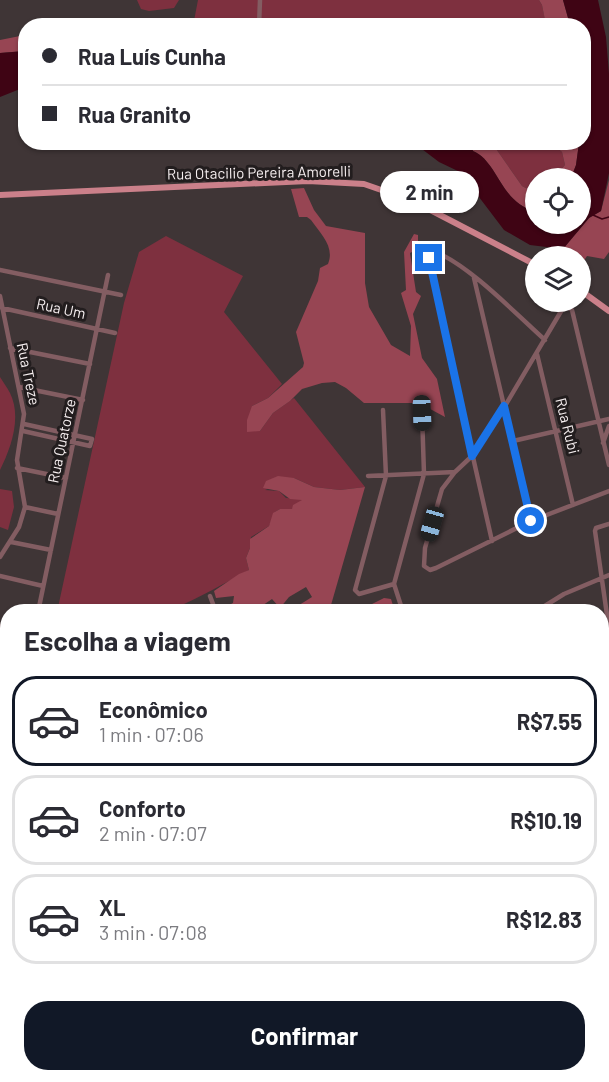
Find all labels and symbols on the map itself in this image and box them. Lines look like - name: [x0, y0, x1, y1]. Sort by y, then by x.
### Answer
- street label: Rua Otacilio Pereira Amorelli: [167, 161, 351, 183]
- callout: 2 min: [380, 171, 478, 213]
- route end: [415, 244, 442, 271]
- street label: Rua Um: [35, 294, 88, 322]
- street label: Rua Treze: [14, 341, 44, 407]
- car: [412, 395, 432, 431]
- street label: Rua Rubi: [552, 396, 584, 456]
- street label: Rua Quatorze: [43, 397, 79, 485]
- car: [418, 504, 446, 544]
- route start: [517, 507, 544, 534]

